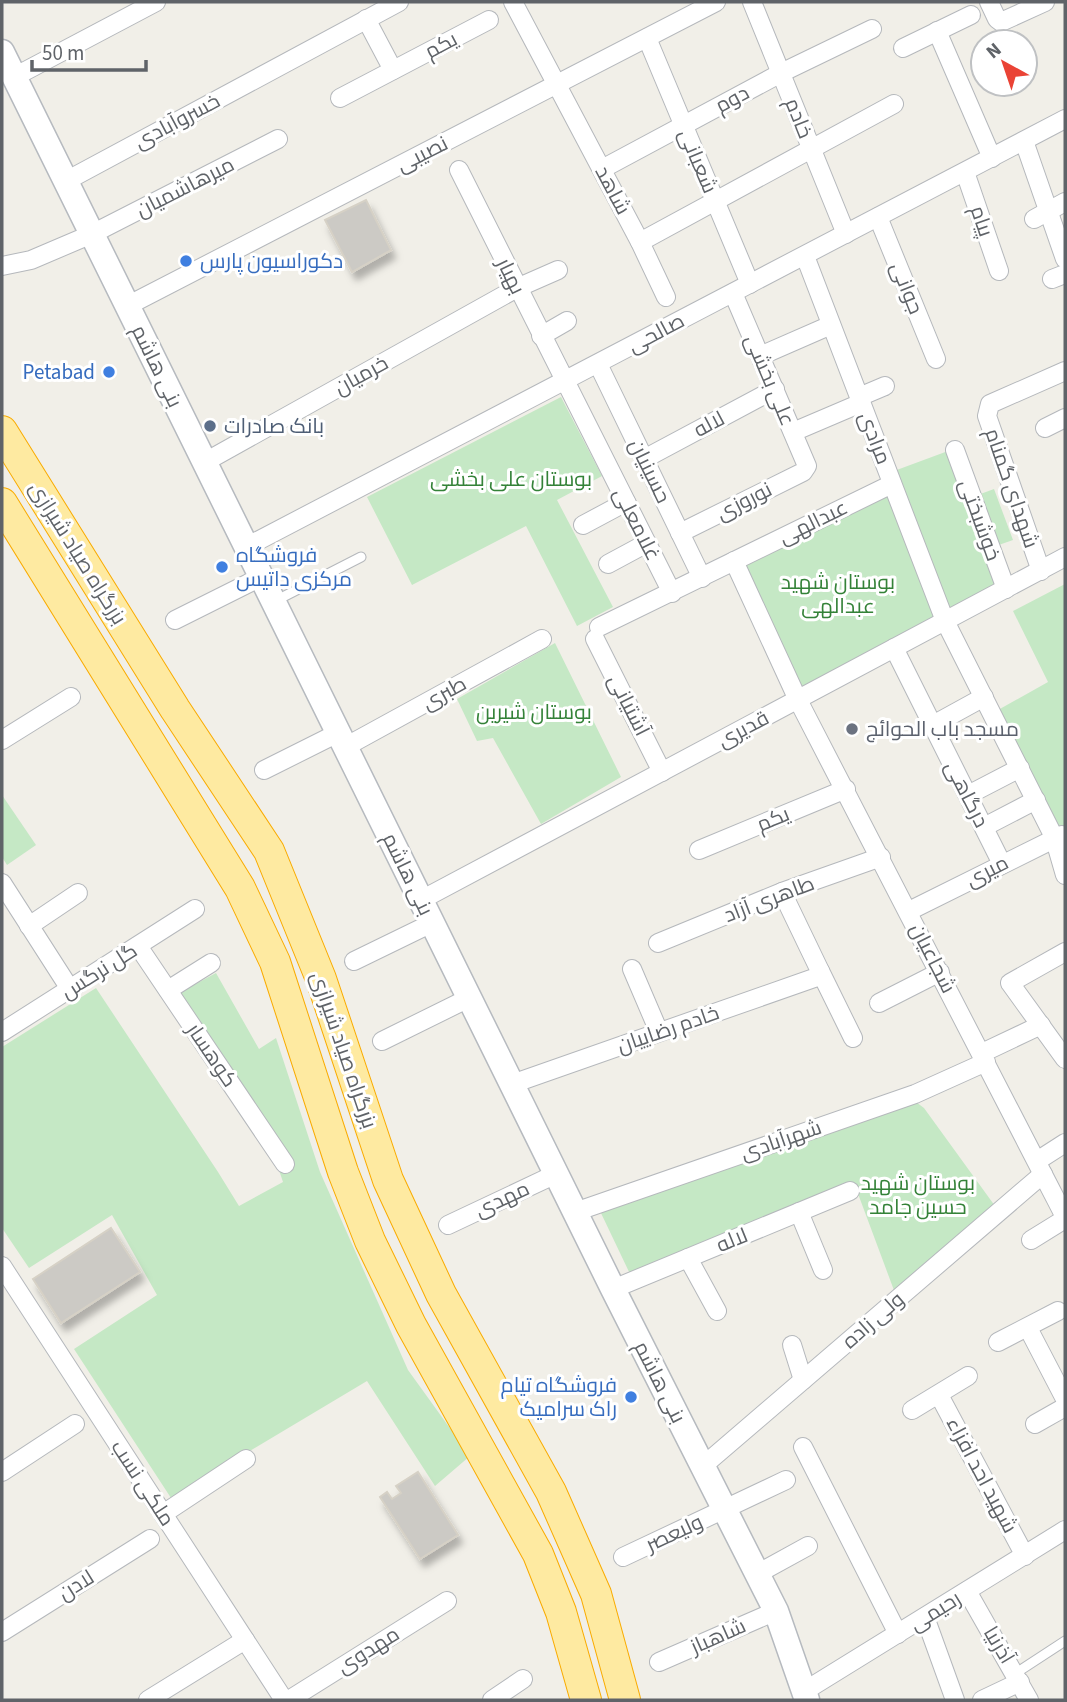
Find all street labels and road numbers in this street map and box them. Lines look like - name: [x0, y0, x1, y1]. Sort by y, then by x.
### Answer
- street label: یکم: [419, 24, 463, 66]
- street label: دوم: [710, 78, 754, 120]
- street label: خسروآبادی: [129, 86, 225, 156]
- street label: خادم: [777, 93, 821, 143]
- street label: شعبانی: [671, 124, 725, 198]
- street label: نصیبی: [391, 128, 453, 180]
- street label: میرهاشمیان: [131, 149, 239, 225]
- street label: شاهد: [588, 160, 638, 220]
- street label: پیام: [963, 201, 1001, 241]
- street label: بهیار: [489, 252, 533, 299]
- street label: جوانی: [883, 258, 931, 318]
- street label: صالحی: [622, 306, 690, 360]
- street label: بنی هاشم: [124, 320, 190, 412]
- street label: علی بخشی: [737, 330, 803, 430]
- street label: خرمیان: [328, 348, 394, 402]
- street label: لاله: [688, 403, 730, 445]
- street label: مرادی: [851, 407, 899, 469]
- street label: شهدای گمنام: [977, 424, 1047, 552]
- street label: حسینیان: [622, 434, 678, 508]
- street label: نوروزی: [711, 474, 777, 528]
- street label: خوشبختی: [951, 475, 1009, 565]
- street label: بزرگراه صیاد شیرازی: [22, 476, 134, 630]
- street label: غلامعلی: [606, 482, 668, 566]
- street label: عبدالهی: [773, 492, 853, 552]
- street label: طبری: [416, 669, 472, 717]
- street label: آشتیانی: [601, 669, 657, 741]
- street label: قدیری: [712, 703, 774, 755]
- street label: درگاهی: [937, 755, 997, 833]
- street label: یکم: [752, 799, 794, 839]
- street label: بنی هاشم: [375, 828, 441, 920]
- street label: میری: [960, 847, 1014, 895]
- street label: طاهری آزاد: [719, 868, 819, 930]
- street label: شجاعیان: [903, 918, 963, 998]
- street label: گل نرگس: [55, 936, 143, 1006]
- street label: بزرگراه صیاد شیرازی: [303, 968, 385, 1132]
- street label: خادم رضاییان: [613, 998, 723, 1060]
- street label: کوهسار: [179, 1016, 245, 1093]
- street label: شهرآبادی: [736, 1112, 826, 1168]
- street label: مهدی: [470, 1173, 534, 1225]
- street label: لاله: [712, 1220, 752, 1260]
- street label: ولی زاده: [835, 1285, 911, 1355]
- street label: بنی هاشم: [627, 1336, 693, 1428]
- street label: شهید احد افزاء: [939, 1412, 1025, 1538]
- street label: ملکی نسب: [104, 1434, 182, 1532]
- street label: ولیعصر: [639, 1507, 708, 1560]
- street label: لادن: [52, 1562, 100, 1608]
- street label: رحیمی: [903, 1583, 967, 1639]
- street label: شاهباز: [684, 1610, 751, 1662]
- street label: مهدوی: [331, 1619, 405, 1681]
- street label: آذرنیا: [976, 1620, 1022, 1670]

